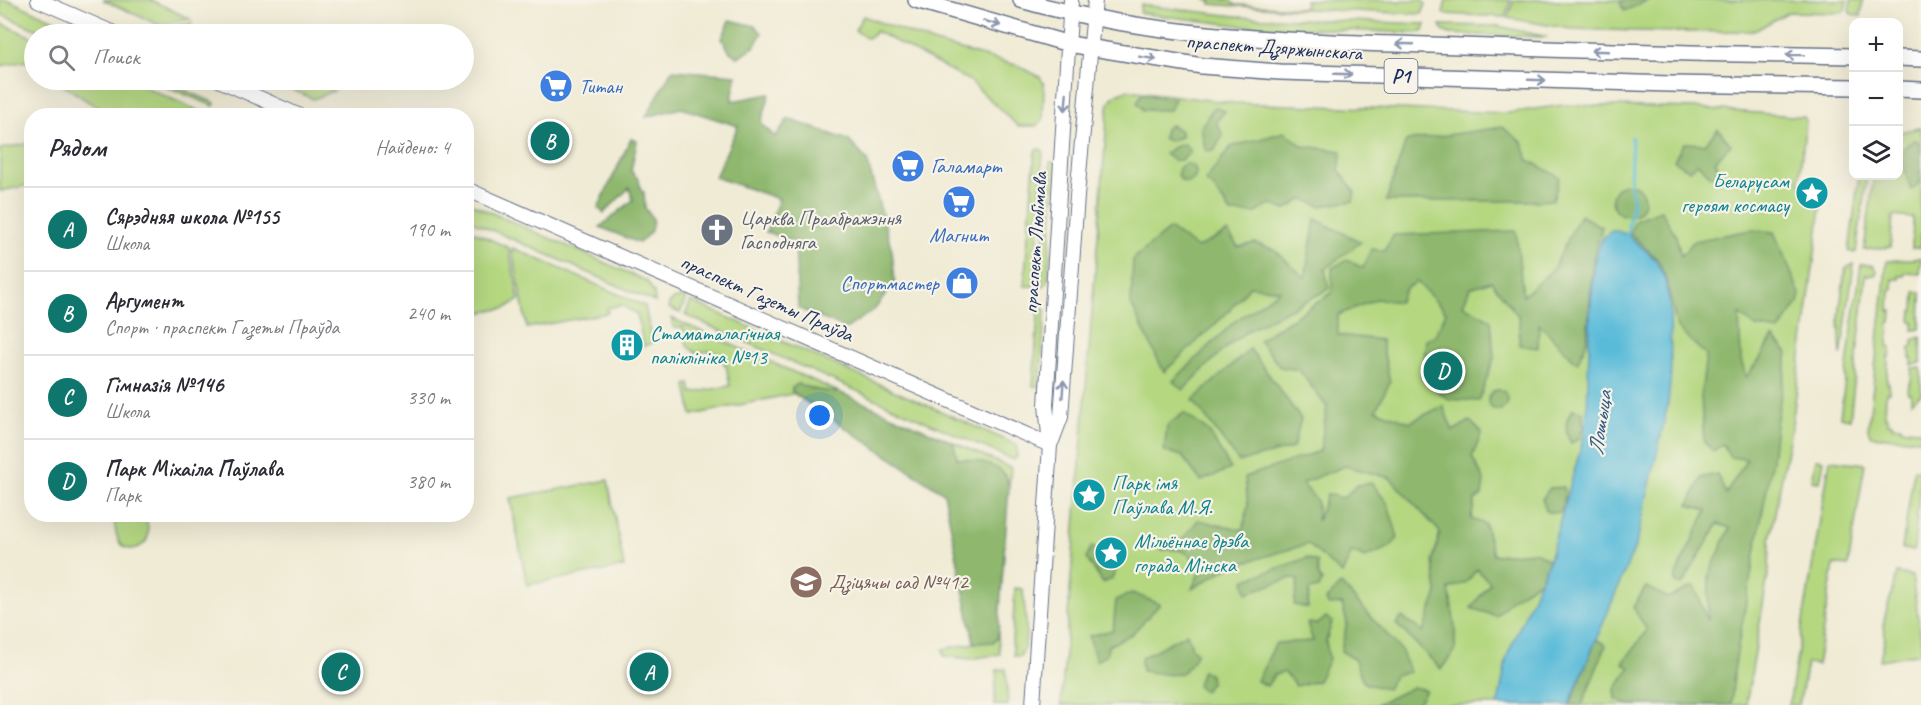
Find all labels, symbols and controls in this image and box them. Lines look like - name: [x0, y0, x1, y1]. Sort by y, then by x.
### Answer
- one-way arrow: [982, 18, 1001, 29]
- map controls: [1849, 18, 1903, 180]
- button: +: [1849, 18, 1903, 72]
- search box: [24, 24, 474, 90]
- street label: праспект Дзяржынскага: [1185, 28, 1364, 67]
- one-way arrow: [1396, 39, 1416, 50]
- icon: search: [45, 41, 78, 74]
- text: Поиск: [93, 43, 139, 71]
- one-way arrow: [1591, 45, 1611, 57]
- one-way arrow: [1786, 50, 1806, 61]
- one-way arrow: [1138, 53, 1158, 64]
- road number: Р1: [1384, 59, 1418, 93]
- supermarket icon: Титан: [538, 68, 574, 104]
- one-way arrow: [1332, 68, 1352, 80]
- button: −: [1849, 72, 1903, 126]
- place label: Титан: [579, 73, 623, 99]
- one-way arrow: [1527, 74, 1547, 85]
- one-way arrow: [1060, 92, 1071, 112]
- pin: B: [530, 118, 570, 164]
- button: layers: [1849, 126, 1903, 180]
- text: Рядом: [48, 131, 106, 164]
- text: Найдено: 4: [375, 135, 450, 160]
- supermarket icon: Галамарт: [890, 148, 926, 184]
- place label: Галамарт: [931, 153, 1002, 179]
- place label: Беларусам героям космасу: [1681, 168, 1791, 218]
- street label: праспект Любімава: [1017, 170, 1053, 315]
- place icon: Беларусам героям космасу: [1794, 175, 1830, 211]
- supermarket icon: Магнит: [941, 184, 977, 220]
- text: Сярэдняя школа №155: [105, 203, 279, 231]
- place label: Царква Праабражэння Гасподняга: [740, 205, 903, 255]
- church icon: Царква Праабражэння Гасподняга: [699, 212, 735, 248]
- text: A: [62, 217, 73, 242]
- text: 190 m: [407, 217, 450, 242]
- place label: Магнит: [929, 222, 990, 248]
- text: Школа: [105, 231, 149, 256]
- street label: праспект Газеты Праўда: [676, 248, 859, 349]
- shop icon: Спортмастер: [944, 265, 980, 301]
- place label: Спортмастер: [840, 270, 940, 296]
- text: Аргумент: [105, 287, 183, 315]
- text: B: [62, 301, 73, 326]
- text: 240 m: [407, 301, 450, 326]
- text: Спорт · праспект Газеты Праўда: [105, 315, 339, 340]
- place label: Стаматалагічная паліклініка №13: [650, 320, 781, 370]
- building icon: Стаматалагічная паліклініка №13: [609, 327, 645, 363]
- pin: D: [1424, 348, 1462, 394]
- text: Гімназія №146: [105, 371, 223, 399]
- one-way arrow: [1057, 379, 1068, 399]
- text: C: [63, 385, 72, 410]
- text: 330 m: [407, 385, 450, 410]
- water label: Лошыца: [1582, 387, 1619, 457]
- text: Школа: [105, 399, 149, 424]
- your location: [805, 401, 834, 430]
- text: Парк Міхаіла Паўлава: [105, 455, 283, 483]
- text: D: [62, 469, 73, 494]
- text: 380 m: [407, 469, 450, 494]
- place label: Парк імя Паўлава М.Я.: [1112, 470, 1213, 520]
- place icon: Парк імя Паўлава М.Я.: [1071, 477, 1107, 513]
- text: Парк: [105, 483, 141, 508]
- place label: Мільённае дрэва горада Мінска: [1134, 528, 1250, 578]
- place icon: Мільённае дрэва горада Мінска: [1093, 535, 1129, 571]
- school or university icon: Дзіцячы сад №412: [788, 564, 824, 600]
- place label: Дзіцячы сад №412: [829, 569, 969, 596]
- pin: C: [322, 650, 360, 694]
- pin: A: [630, 650, 668, 694]

